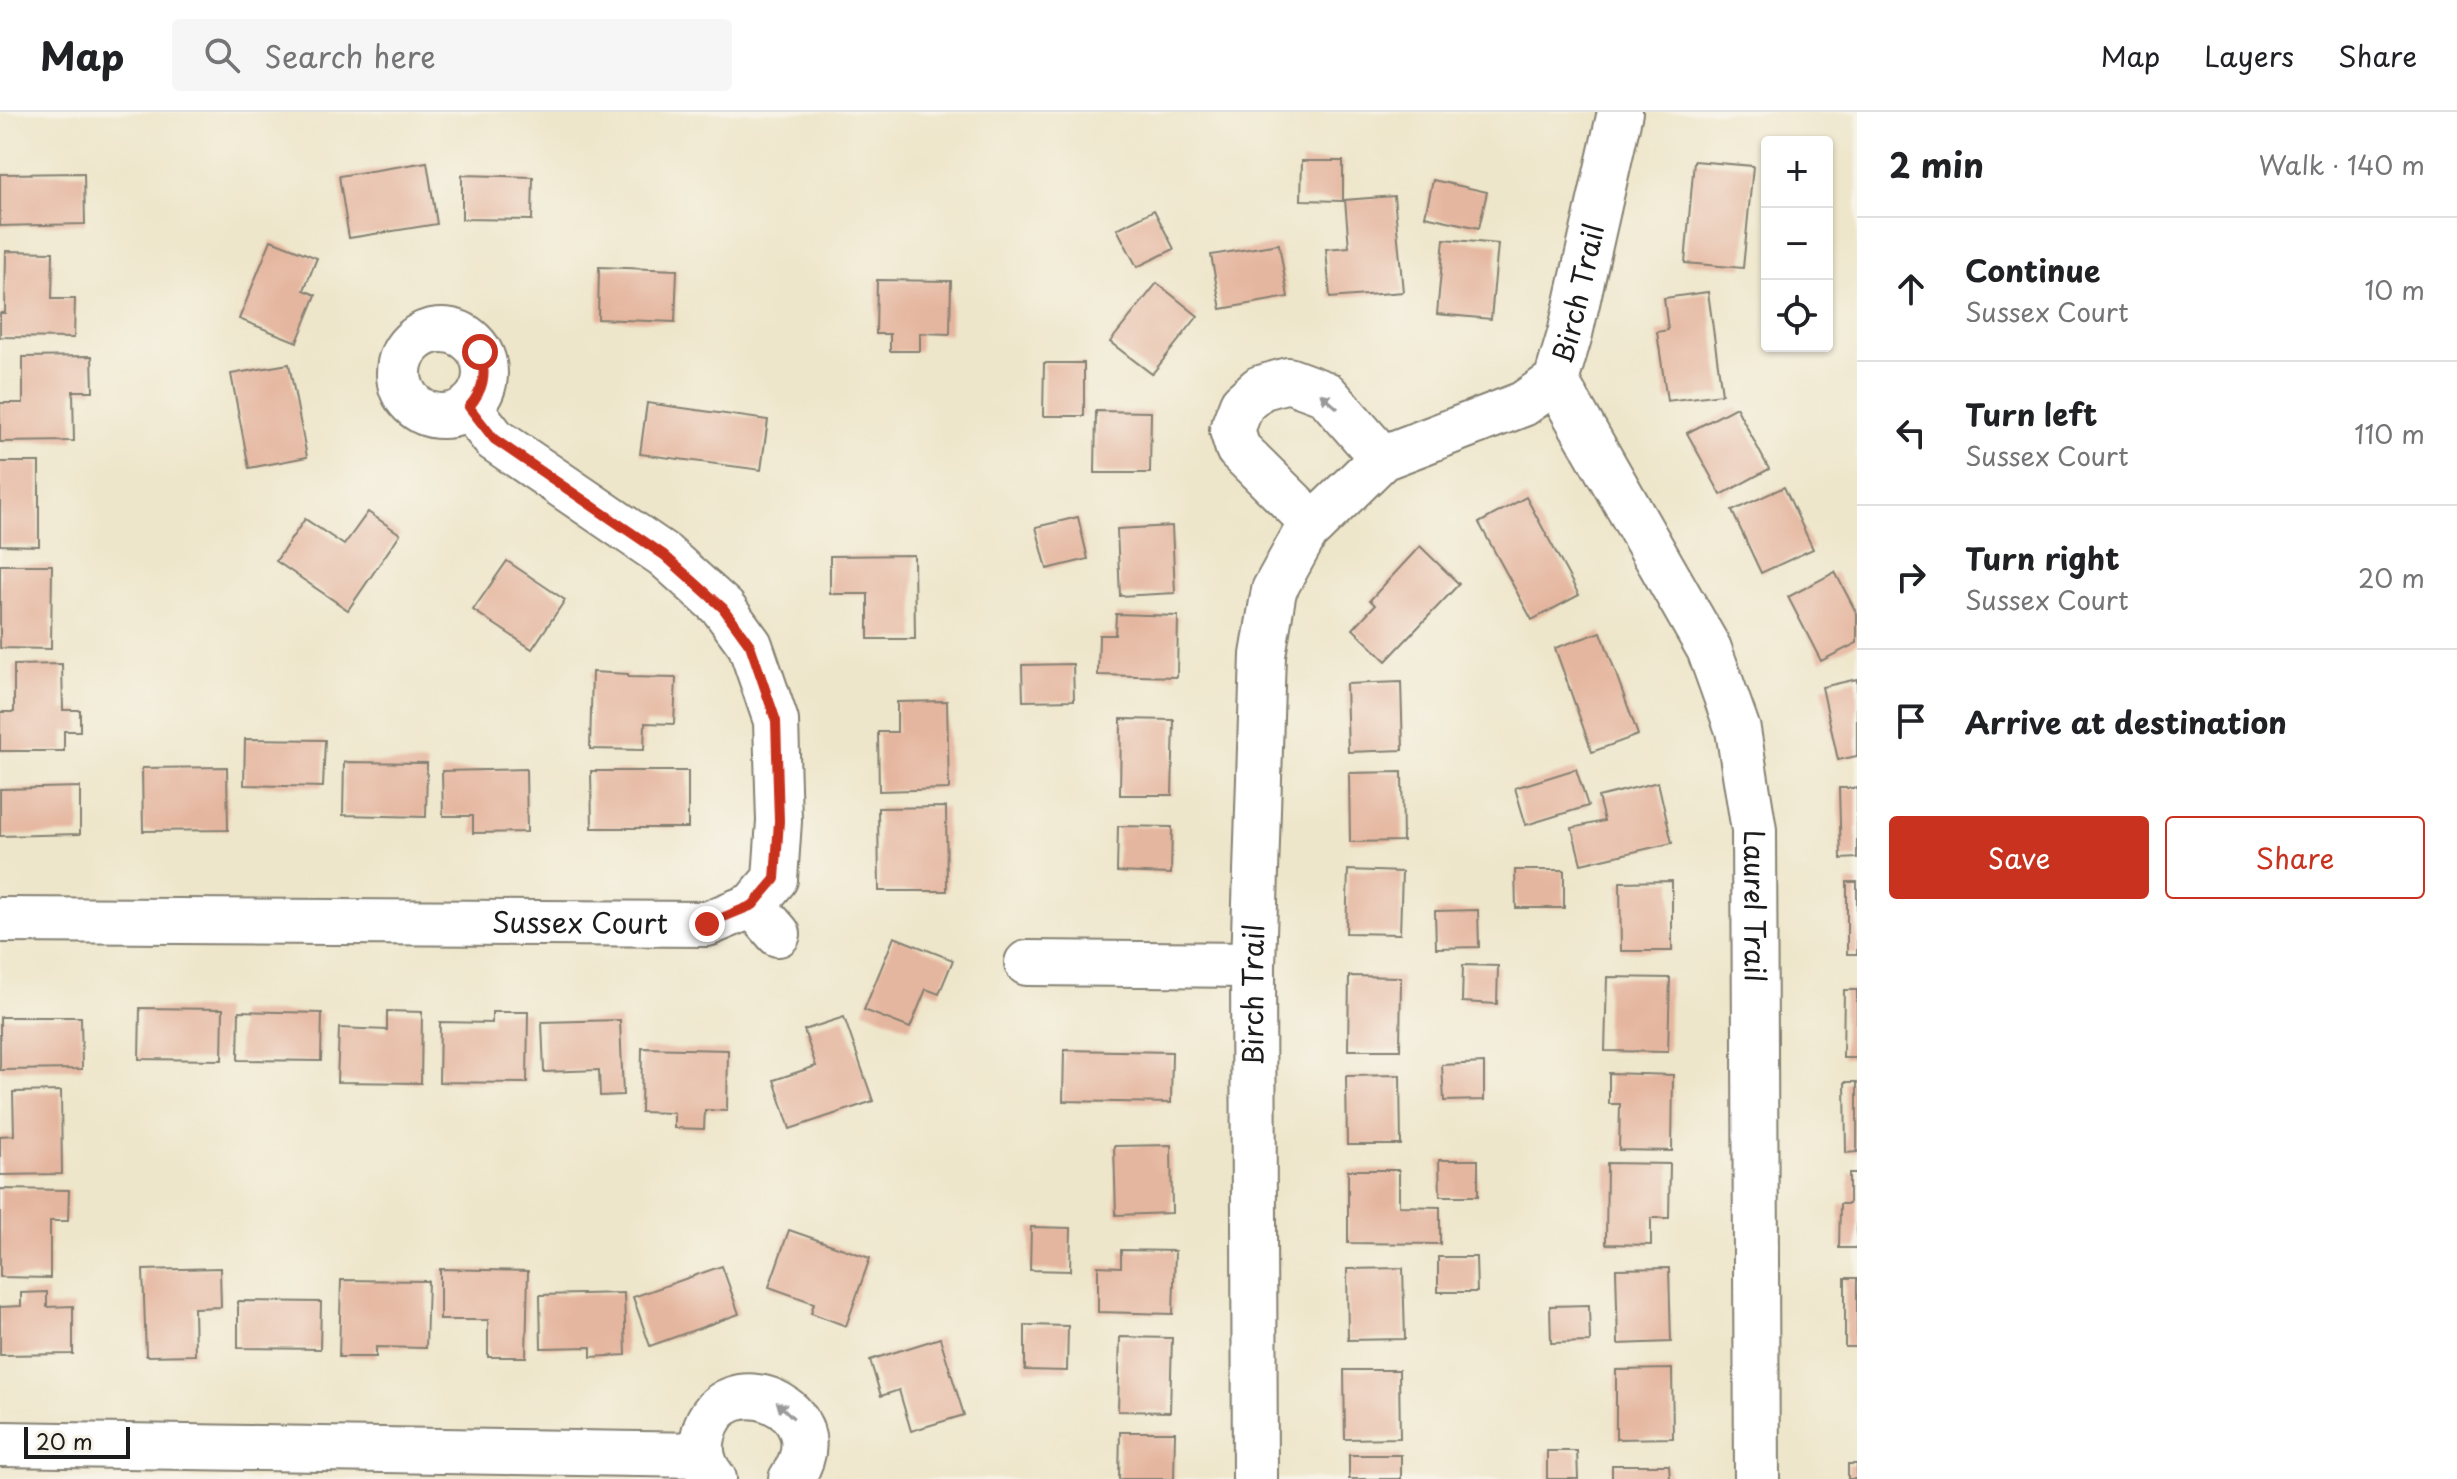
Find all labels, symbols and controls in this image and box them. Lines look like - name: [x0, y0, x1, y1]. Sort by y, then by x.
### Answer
- search box: [172, 19, 732, 91]
- text: Map: [40, 27, 124, 84]
- icon: search: [200, 33, 244, 77]
- text: Search here: [264, 33, 436, 78]
- text: Map: [2100, 34, 2160, 77]
- text: Layers: [2204, 34, 2294, 77]
- text: Share: [2338, 34, 2417, 77]
- map controls: [1761, 136, 1833, 352]
- button: +: [1761, 136, 1833, 208]
- text: 2 min: [1889, 138, 1984, 190]
- text: Walk · 140 m: [2259, 145, 2425, 184]
- button: −: [1761, 208, 1833, 280]
- street label: Birch Trail: [1539, 219, 1614, 368]
- text: Continue: [1965, 247, 2100, 292]
- icon: ahead: [1889, 267, 1933, 311]
- text: 10 m: [2364, 270, 2425, 309]
- button: locate: [1761, 280, 1833, 352]
- text: Sussex Court: [1965, 292, 2129, 331]
- route start: [462, 334, 498, 370]
- text: Turn left: [1965, 391, 2097, 436]
- one-way arrow: [1319, 392, 1339, 410]
- icon: left: [1889, 411, 1933, 455]
- text: 110 m: [2354, 414, 2425, 453]
- text: Sussex Court: [1965, 436, 2129, 475]
- text: Turn right: [1965, 535, 2120, 580]
- icon: right: [1889, 555, 1933, 599]
- text: 20 m: [2358, 558, 2425, 597]
- text: Sussex Court: [1965, 580, 2129, 619]
- icon: arrive: [1889, 699, 1933, 743]
- text: Arrive at destination: [1965, 699, 2287, 744]
- button: Save: [1889, 816, 2149, 899]
- button: Share: [2165, 816, 2425, 899]
- street label: Laurel Trail: [1734, 830, 1778, 982]
- street label: Sussex Court: [492, 900, 668, 944]
- route end: [689, 906, 725, 942]
- street label: Birch Trail: [1230, 923, 1274, 1066]
- one-way arrow: [776, 1402, 795, 1420]
- scale bar: [24, 1423, 130, 1459]
- text: 20 m: [36, 1424, 93, 1457]

